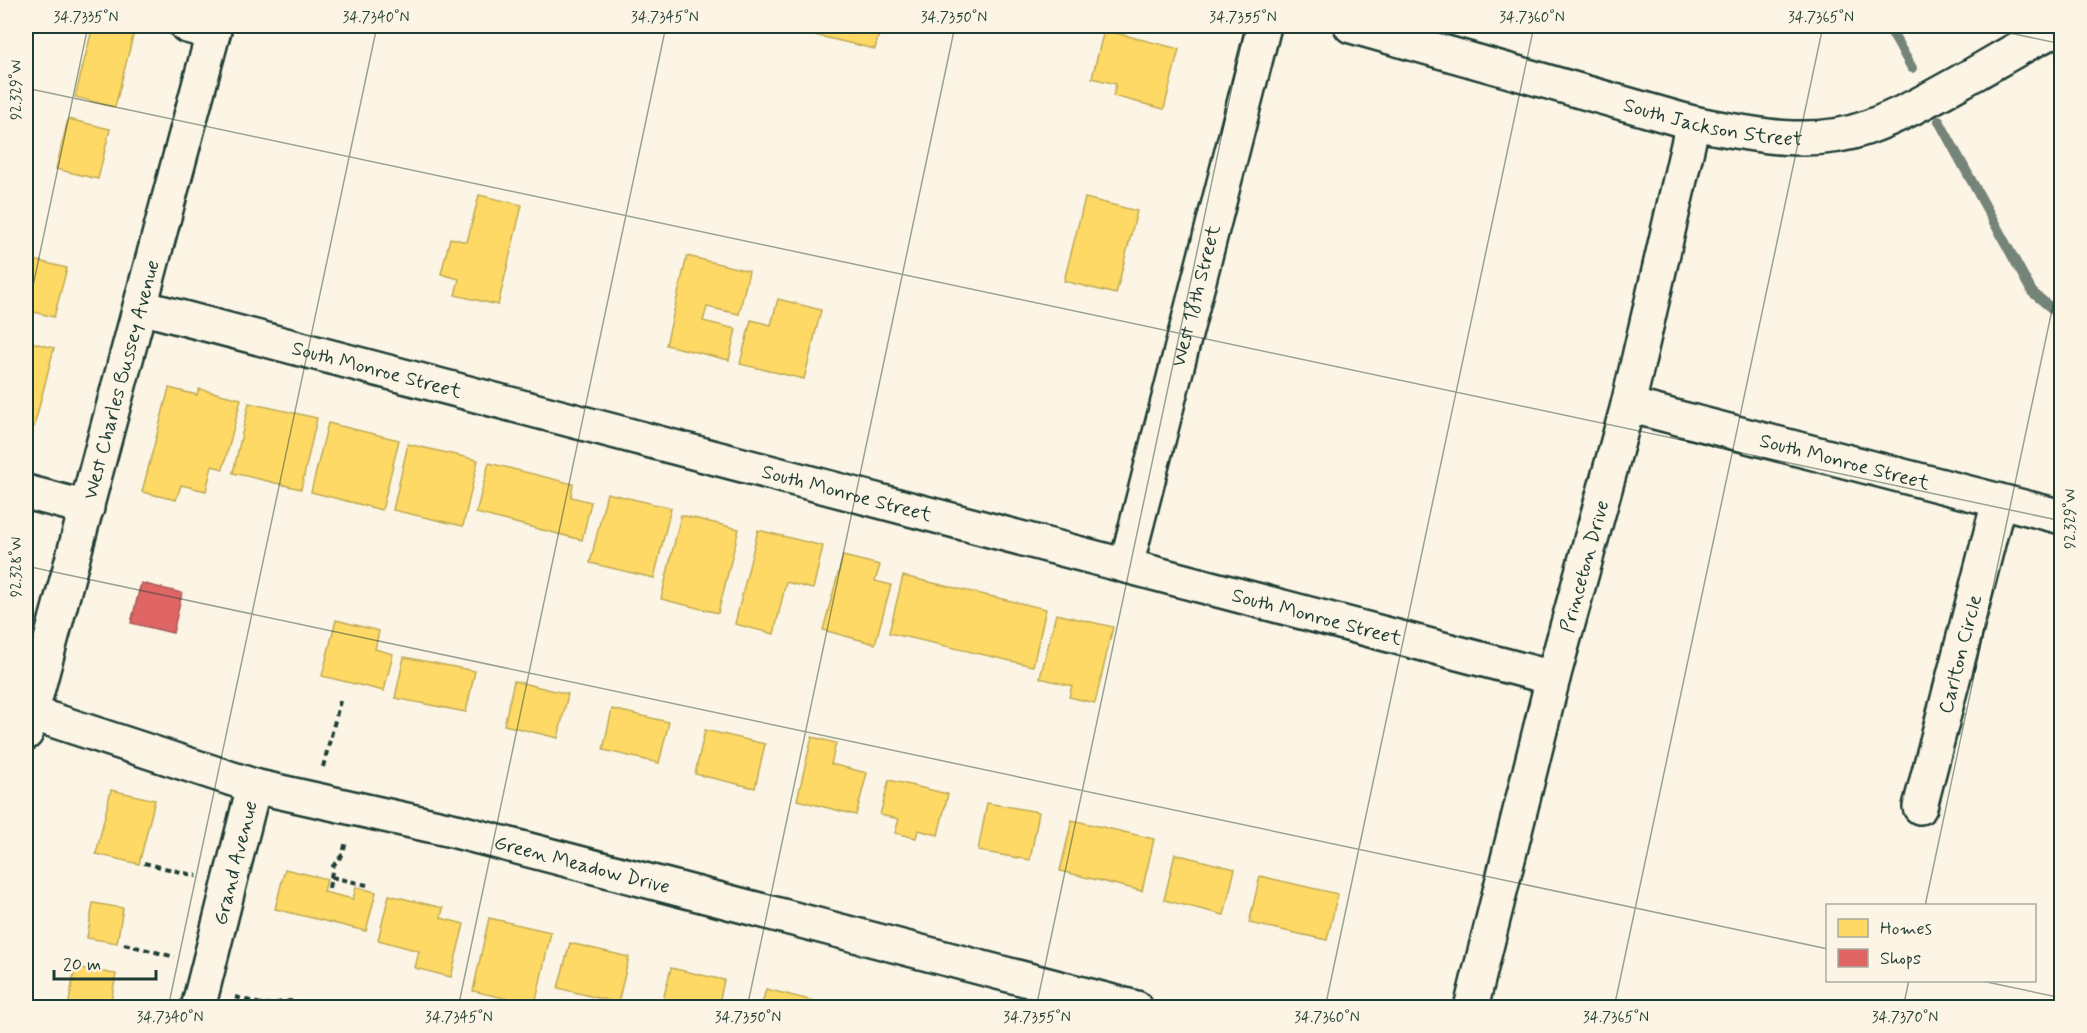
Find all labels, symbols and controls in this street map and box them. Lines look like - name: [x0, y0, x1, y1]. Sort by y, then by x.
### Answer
- text: 34.7335°N: [53, 8, 119, 28]
- text: 34.7340°N: [342, 8, 410, 28]
- text: 34.7345°N: [631, 8, 699, 28]
- text: 34.7350°N: [921, 8, 987, 28]
- text: 34.7355°N: [1209, 8, 1277, 28]
- text: 34.7360°N: [1499, 8, 1565, 28]
- text: 34.7365°N: [1788, 8, 1854, 28]
- text: 92.329°W: [7, 60, 27, 120]
- street label: South Jackson Street: [1620, 92, 1802, 153]
- street label: West 18th Street: [1165, 222, 1228, 370]
- street label: West Charles Bussey Avenue: [77, 257, 167, 503]
- street label: South Monroe Street: [289, 335, 465, 406]
- street label: South Monroe Street: [1757, 428, 1933, 497]
- street label: South Monroe Street: [759, 459, 935, 529]
- text: 92.329°W: [2061, 489, 2081, 549]
- street label: Princeton Drive: [1554, 497, 1616, 636]
- text: 92.328°W: [7, 537, 27, 597]
- street label: South Monroe Street: [1229, 582, 1405, 653]
- street label: Carlton Circle: [1933, 592, 1989, 717]
- street label: Grand Avenue: [207, 798, 265, 928]
- street label: Green Meadow Drive: [491, 829, 673, 901]
- legend: [1826, 904, 2036, 982]
- text: Homes: [1880, 917, 1932, 941]
- scale bar: [54, 943, 156, 981]
- text: Shops: [1880, 947, 1921, 971]
- text: 20 m: [63, 953, 101, 977]
- text: 34.7340°N: [136, 1008, 204, 1028]
- text: 34.7345°N: [425, 1008, 493, 1028]
- text: 34.7350°N: [715, 1008, 781, 1028]
- text: 34.7355°N: [1003, 1008, 1071, 1028]
- text: 34.7360°N: [1294, 1008, 1360, 1028]
- text: 34.7365°N: [1583, 1008, 1649, 1028]
- text: 34.7370°N: [1872, 1008, 1938, 1028]

